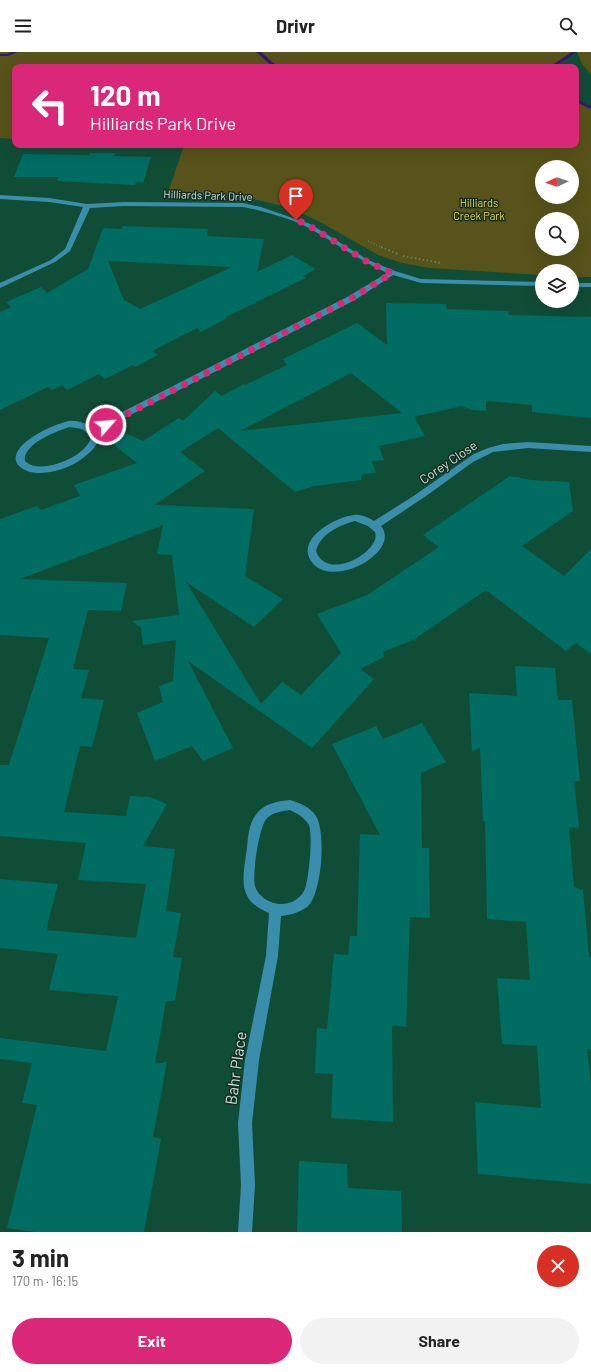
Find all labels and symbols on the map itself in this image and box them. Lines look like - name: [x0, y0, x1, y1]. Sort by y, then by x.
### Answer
- north arrow: [535, 160, 579, 204]
- pin: [279, 179, 313, 220]
- street label: Hilliards Park Drive: [163, 187, 253, 203]
- park label: Hilliards Creek Park: [453, 196, 505, 222]
- position arrow: [85, 404, 127, 446]
- street label: Corey Close: [416, 437, 480, 487]
- street label: Bahr Place: [220, 1030, 250, 1106]

